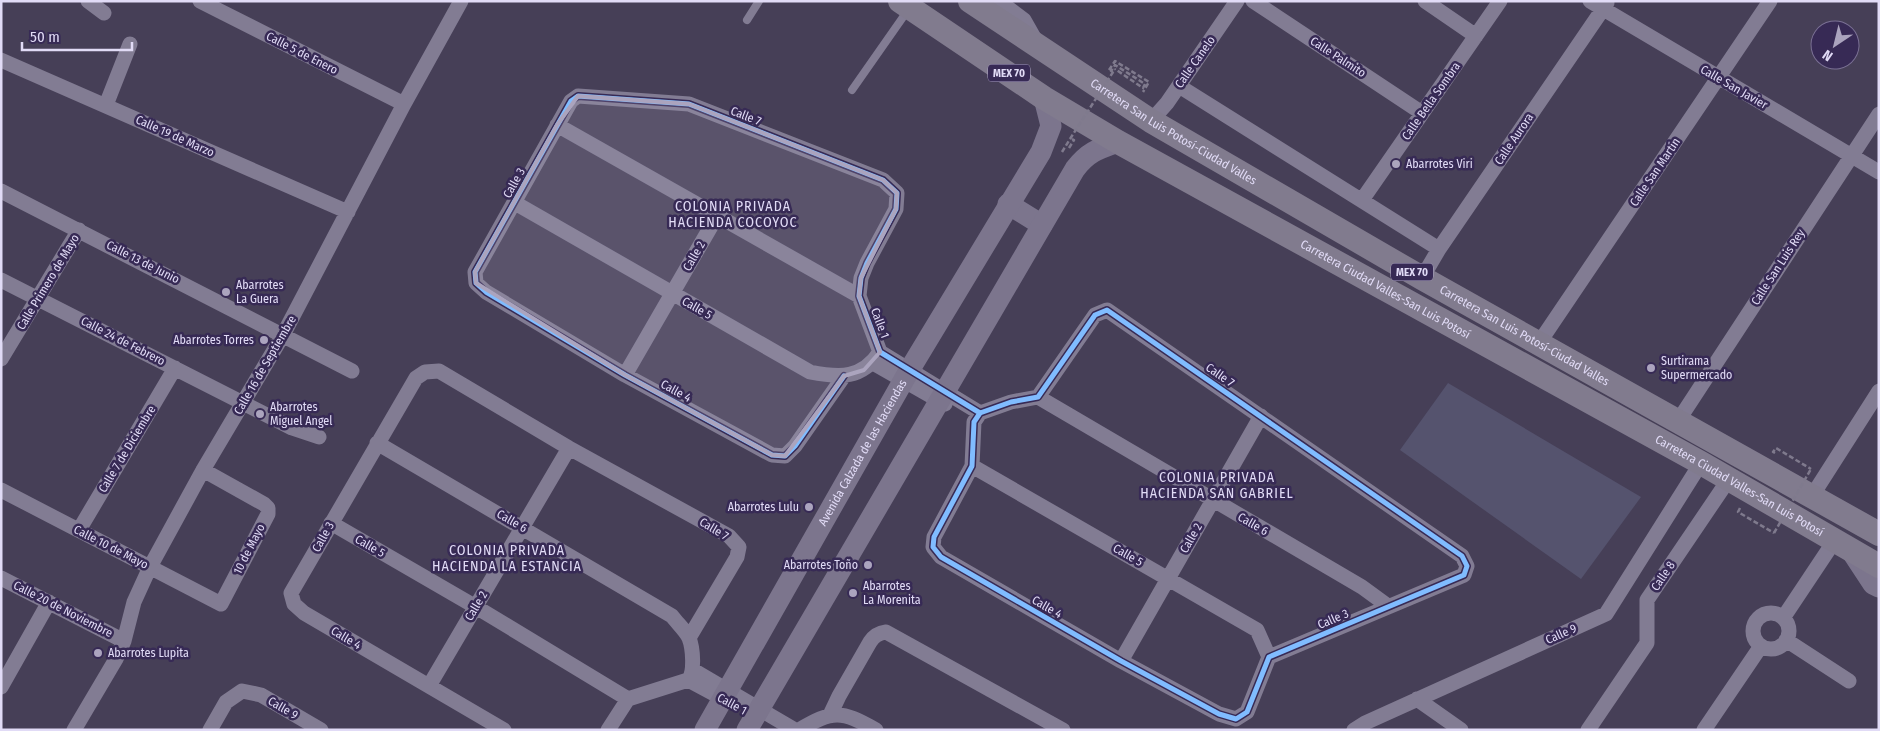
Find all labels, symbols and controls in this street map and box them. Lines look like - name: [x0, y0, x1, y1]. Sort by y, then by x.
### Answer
- scale bar: [22, 20, 132, 52]
- north arrow: [1810, 20, 1860, 70]
- text: 50 m: [30, 28, 60, 46]
- street label: Calle 5 de Enero: [264, 29, 340, 77]
- street label: Calle Canelo: [1172, 33, 1218, 91]
- street label: Calle Palmito: [1307, 34, 1369, 80]
- text: N: [1820, 46, 1836, 65]
- street label: Calle Bella Sombra: [1399, 59, 1463, 143]
- street label: Calle San Javier: [1698, 62, 1771, 112]
- road number: MEX 70: [988, 64, 1030, 82]
- street label: Carretera San Luis Potosí-Ciudad Valles: [1088, 76, 1259, 188]
- street label: Calle 7: [729, 104, 763, 128]
- street label: Calle Aurora: [1492, 110, 1536, 167]
- street label: Calle 19 de Marzo: [133, 112, 217, 160]
- street label: Calle San Martín: [1627, 135, 1683, 209]
- place label: Abarrotes Viri: [1406, 157, 1473, 171]
- marker: Abarrotes Viri: [1390, 158, 1402, 170]
- street label: Calle 3: [500, 166, 528, 200]
- district label: COLONIA PRIVADA HACIENDA COCOYOC: [668, 198, 798, 231]
- street label: Calle San Luis Rey: [1748, 226, 1808, 308]
- street label: Calle Primero de Mayo: [14, 232, 82, 332]
- street label: Carretera Ciudad Valles-San Luis Potosí: [1298, 237, 1473, 342]
- street label: Calle 13 de Junio: [104, 238, 182, 286]
- street label: Calle 2: [680, 239, 708, 273]
- road number: MEX 70: [1391, 264, 1433, 280]
- place label: Abarrotes La Guera: [236, 278, 284, 306]
- street label: Carretera San Luis Potosí-Ciudad Valles: [1437, 282, 1612, 389]
- marker: Abarrotes La Guera: [220, 286, 232, 298]
- street label: Calle 5: [680, 294, 715, 322]
- street label: Calle 1: [868, 306, 892, 340]
- street label: Calle 16 de Septiembre: [231, 313, 299, 417]
- street label: Calle 24 de Febrero: [79, 314, 167, 368]
- place label: Abarrotes Torres: [173, 333, 254, 347]
- marker: Abarrotes Torres: [258, 334, 270, 346]
- place label: Surtirama Supermercado: [1661, 354, 1732, 382]
- street label: Calle 7: [1203, 360, 1237, 390]
- marker: Surtirama Supermercado: [1645, 362, 1657, 374]
- street label: Calle 4: [658, 377, 694, 405]
- street label: Avenida Calzada de las Haciendas: [816, 377, 910, 528]
- place label: Abarrotes Miguel Angel: [270, 400, 332, 428]
- street label: Calle 7 de Diciembre: [95, 403, 159, 495]
- marker: Abarrotes Miguel Angel: [254, 408, 266, 420]
- street label: Carretera Ciudad Valles-San Luis Potosí: [1653, 432, 1826, 539]
- district label: COLONIA PRIVADA HACIENDA SAN GABRIEL: [1140, 469, 1294, 502]
- place label: Abarrotes Lulu: [728, 500, 799, 514]
- marker: Abarrotes Lulu: [803, 501, 815, 513]
- street label: Calle 6: [494, 507, 530, 535]
- street label: Calle 6: [1235, 510, 1271, 538]
- street label: Calle 7: [697, 515, 731, 543]
- street label: Calle 3: [309, 520, 337, 554]
- street label: 10 de Mayo: [230, 521, 268, 577]
- street label: Calle 2: [1177, 521, 1205, 555]
- street label: Calle 10 de Mayo: [71, 522, 151, 572]
- street label: Calle 5: [353, 532, 388, 560]
- street label: Calle 5: [1111, 541, 1146, 569]
- district label: COLONIA PRIVADA HACIENDA LA ESTANCIA: [432, 542, 582, 575]
- place label: Abarrotes Toño: [784, 558, 858, 572]
- marker: Abarrotes Toño: [862, 559, 874, 571]
- street label: Calle 8: [1648, 559, 1678, 593]
- street label: Calle 20 de Noviembre: [11, 578, 115, 640]
- place label: Abarrotes La Morenita: [863, 579, 921, 607]
- marker: Abarrotes La Morenita: [847, 587, 859, 599]
- street label: Calle 2: [462, 589, 490, 623]
- street label: Calle 4: [1029, 593, 1065, 621]
- street label: Calle 3: [1315, 606, 1351, 632]
- street label: Calle 9: [1543, 621, 1579, 647]
- street label: Calle 4: [328, 624, 364, 652]
- place label: Abarrotes Lupita: [108, 646, 189, 660]
- marker: Abarrotes Lupita: [92, 647, 104, 659]
- street label: Calle 1: [715, 690, 749, 718]
- street label: Calle 9: [265, 694, 301, 722]

